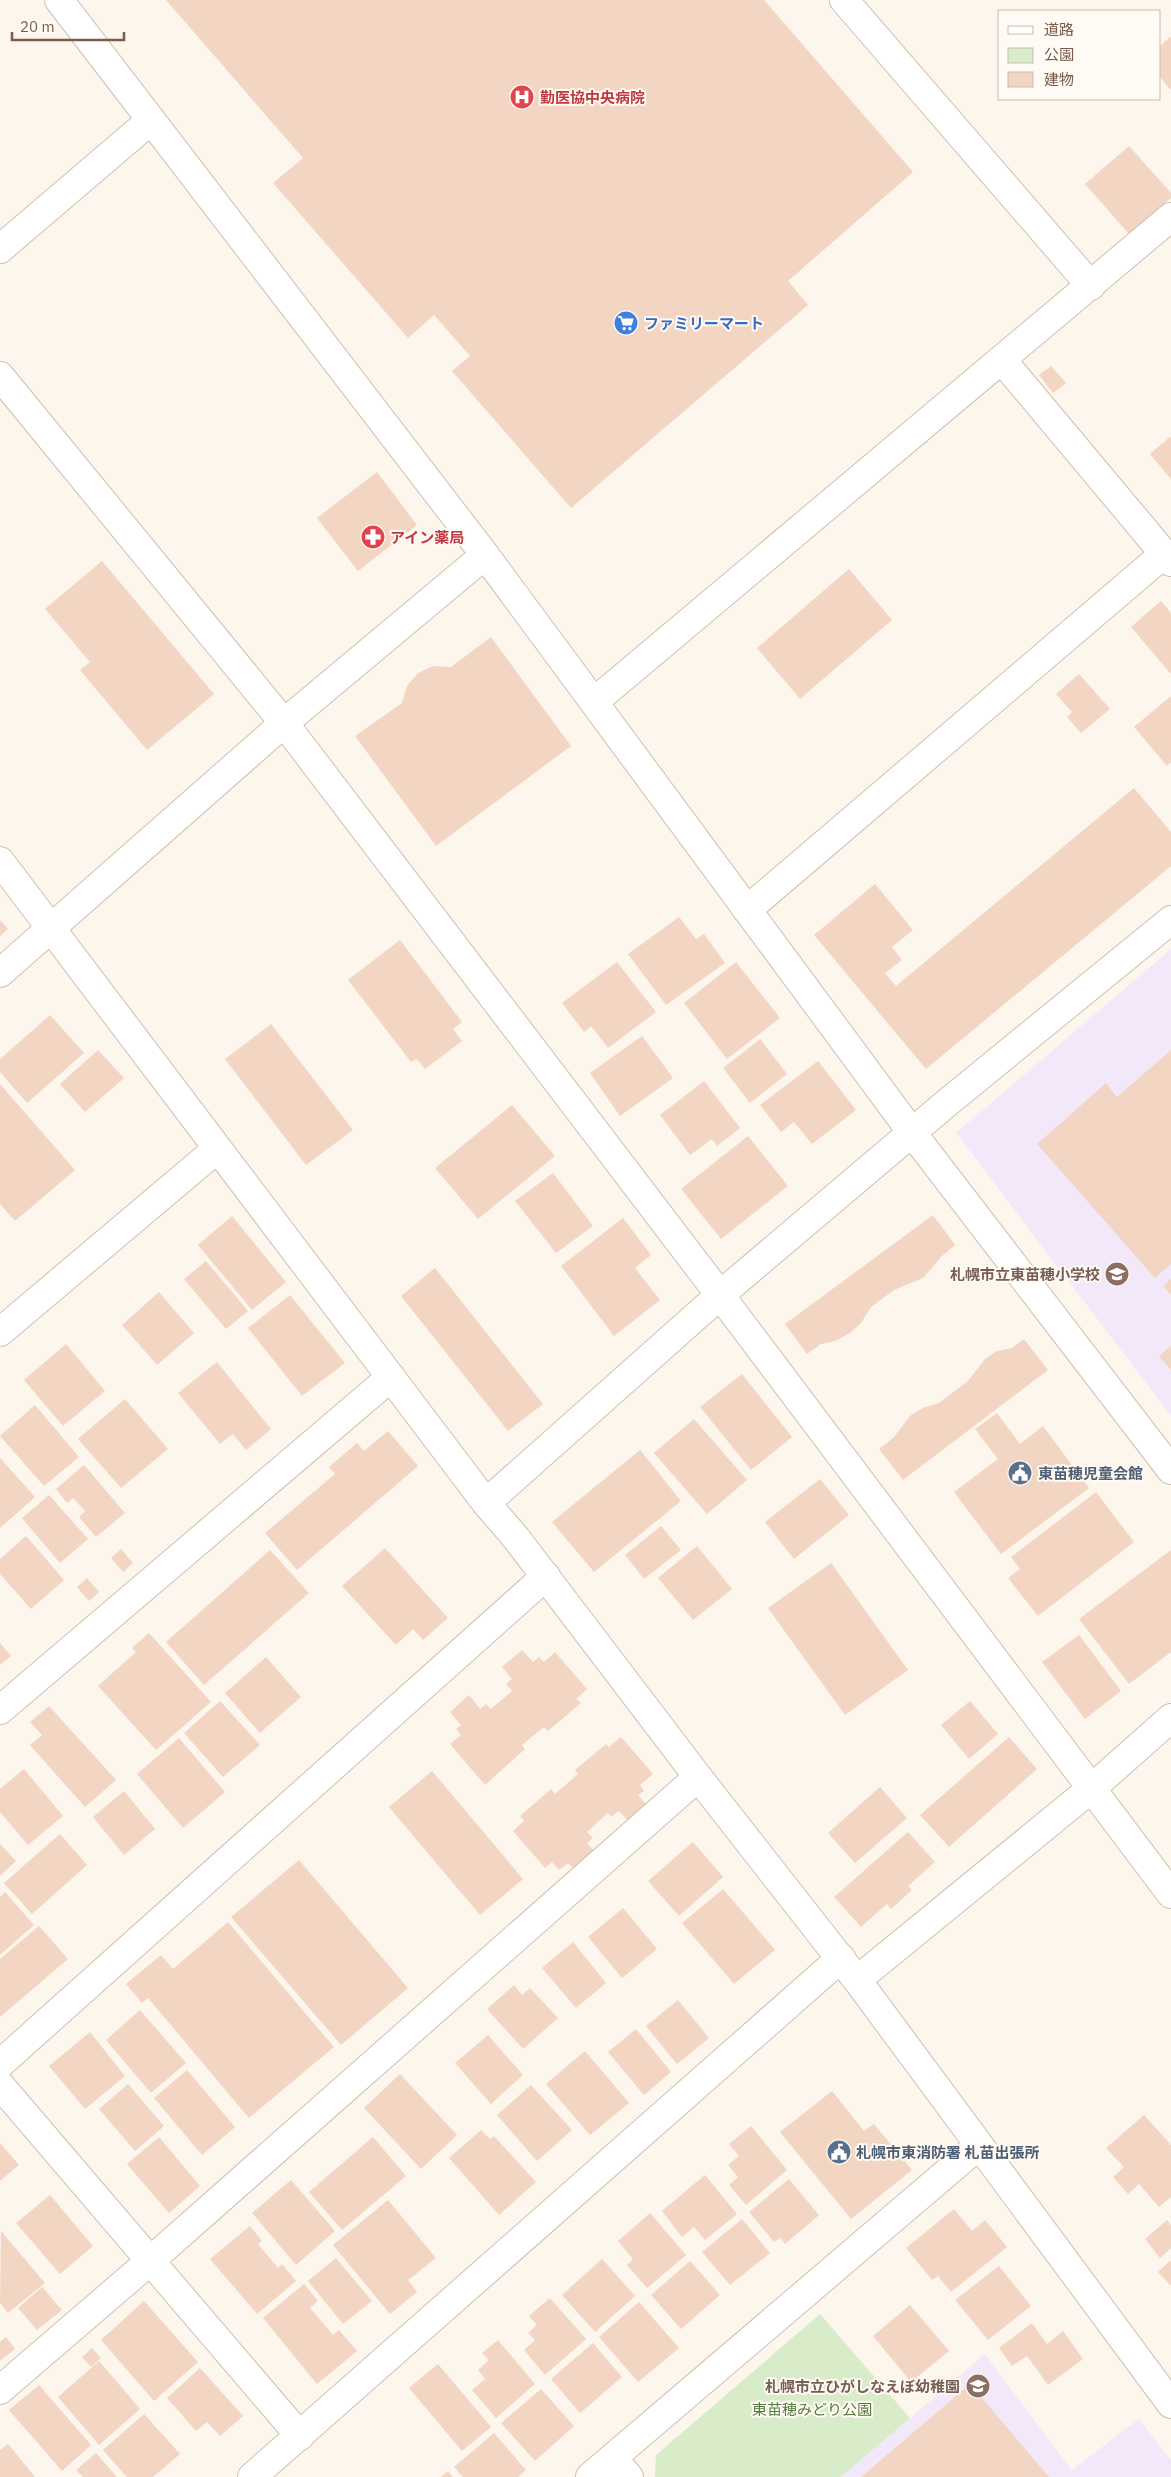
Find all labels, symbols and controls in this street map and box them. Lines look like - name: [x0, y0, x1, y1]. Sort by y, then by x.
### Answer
- scale bar: [12, 10, 125, 42]
- legend: [998, 10, 1161, 100]
- text: 20 m: [20, 17, 55, 36]
- text: 道路: [1044, 20, 1074, 39]
- text: 公園: [1044, 45, 1074, 64]
- text: 建物: [1044, 70, 1074, 89]
- hospital icon: 勤医協中央病院: [509, 84, 535, 110]
- place label: 勤医協中央病院: [540, 88, 645, 107]
- supermarket icon: ファミリーマート: [613, 310, 639, 336]
- place label: ファミリーマート: [644, 314, 764, 333]
- pharmacy icon: アイン薬局: [360, 524, 386, 550]
- place label: アイン薬局: [390, 528, 464, 547]
- school or university icon: 札幌市立東苗穂小学校: [1104, 1261, 1130, 1287]
- place label: 札幌市立東苗穂小学校: [950, 1265, 1100, 1284]
- public building icon: 東苗穂児童会館: [1007, 1460, 1033, 1486]
- place label: 東苗穂児童会館: [1038, 1464, 1143, 1483]
- public building icon: 札幌市東消防署 札苗出張所: [826, 2139, 852, 2165]
- place label: 札幌市東消防署 札苗出張所: [856, 2143, 1040, 2162]
- school or university icon: 札幌市立ひがしなえぼ幼稚園: [965, 2373, 991, 2399]
- place label: 札幌市立ひがしなえぼ幼稚園: [765, 2377, 960, 2396]
- park label: 東苗穂みどり公園: [752, 2400, 872, 2419]

